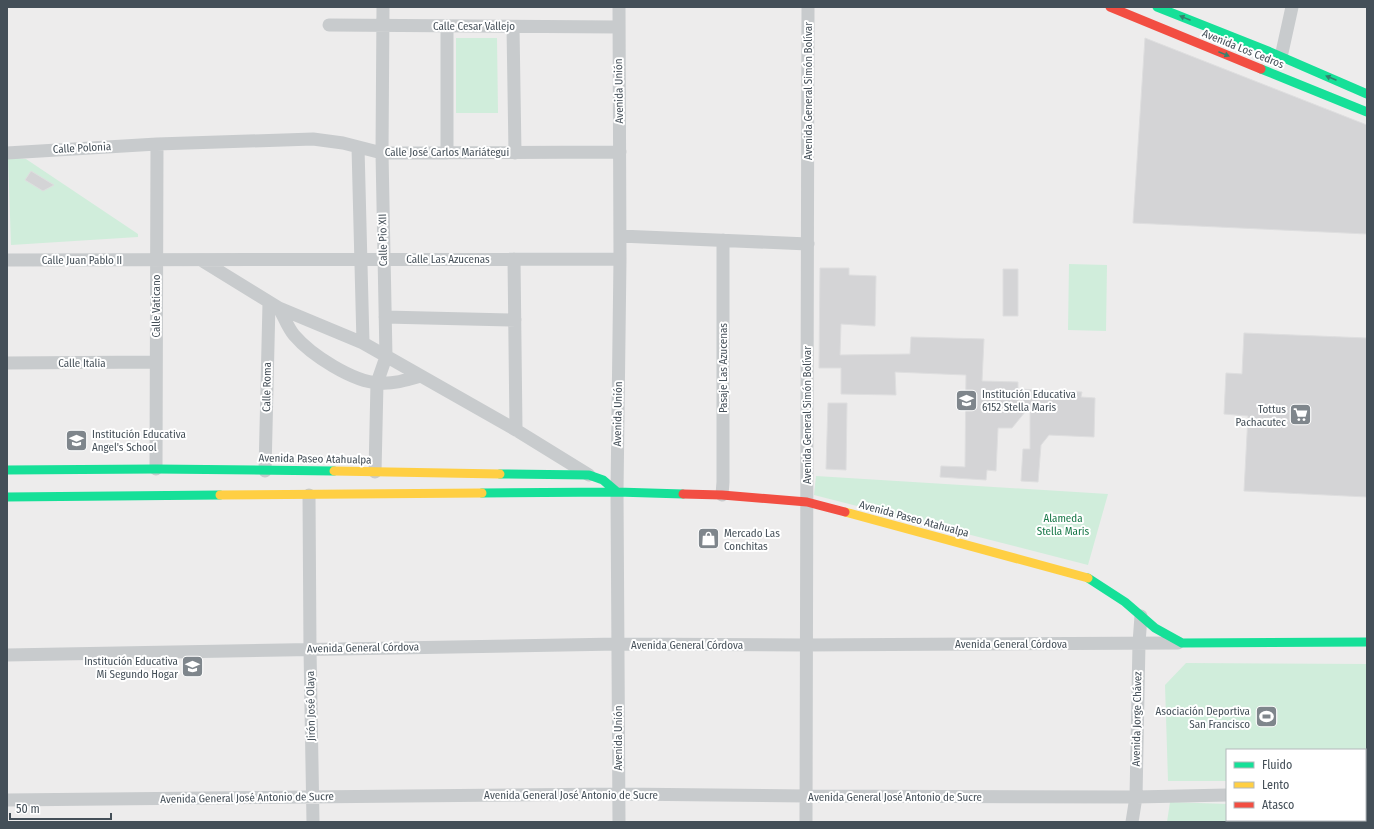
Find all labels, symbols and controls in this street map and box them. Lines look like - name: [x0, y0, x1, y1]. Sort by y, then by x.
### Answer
- one-way arrow: [1178, 15, 1190, 21]
- street label: Calle Cesar Vallejo: [433, 20, 515, 33]
- street label: Avenida General Simón Bolívar: [802, 22, 815, 160]
- street label: Avenida Los Cedros: [1200, 27, 1286, 71]
- one-way arrow: [1218, 51, 1229, 57]
- street label: Avenida Unión: [612, 58, 626, 124]
- one-way arrow: [1325, 75, 1337, 81]
- street label: Calle Polonia: [53, 140, 111, 156]
- street label: Calle José Carlos Mariátegui: [385, 146, 509, 159]
- street label: Calle Pio XII: [376, 214, 390, 266]
- street label: Calle Las Azucenas: [406, 253, 490, 266]
- street label: Calle Juan Pablo II: [42, 254, 122, 267]
- street label: Calle Vaticano: [150, 274, 163, 338]
- street label: Pasaje Las Azucenas: [717, 323, 730, 413]
- street label: Avenida General Simón Bolívar: [801, 346, 814, 484]
- street label: Calle Italia: [58, 357, 106, 370]
- street label: Calle Roma: [260, 362, 274, 412]
- street label: Avenida Unión: [611, 381, 625, 447]
- school or university icon: Institución Educativa 6152 Stella Maris: [954, 387, 980, 413]
- place label: Institución Educativa 6152 Stella Maris: [982, 388, 1076, 414]
- supermarket icon: Tottus Pachacutec: [1288, 402, 1314, 428]
- place label: Tottus Pachacutec: [1236, 403, 1286, 429]
- school or university icon: Institución Educativa Angel's School: [63, 427, 89, 453]
- place label: Institución Educativa Angel's School: [92, 428, 186, 454]
- street label: Avenida Paseo Atahualpa: [258, 452, 372, 466]
- street label: Avenida Paseo Atahualpa: [858, 498, 970, 540]
- park label: Alameda Stella Maris: [1037, 512, 1090, 538]
- shop icon: Mercado Las Conchitas: [695, 526, 721, 552]
- place label: Mercado Las Conchitas: [724, 527, 780, 553]
- street label: Avenida General Córdova: [955, 638, 1067, 651]
- street label: Avenida General Córdova: [631, 639, 743, 652]
- street label: Avenida General Córdova: [307, 641, 419, 655]
- school or university icon: Institución Educativa Mi Segundo Hogar: [180, 654, 206, 680]
- place label: Institución Educativa Mi Segundo Hogar: [84, 655, 178, 681]
- street label: Jirón José Olaya: [304, 671, 318, 741]
- street label: Avenida Jorge Chávez: [1130, 671, 1144, 767]
- sports icon: Asociación Deportiva San Francisco: [1253, 704, 1279, 730]
- street label: Avenida Unión: [612, 705, 625, 771]
- place label: Asociación Deportiva San Francisco: [1155, 705, 1250, 731]
- legend: [1226, 749, 1366, 821]
- text: Fluido: [1262, 758, 1292, 772]
- text: Lento: [1262, 778, 1289, 792]
- street label: Avenida General José Antonio de Sucre: [484, 789, 658, 802]
- street label: Avenida General José Antonio de Sucre: [160, 790, 334, 806]
- street label: Avenida General José Antonio de Sucre: [808, 791, 982, 804]
- scale bar: [10, 795, 111, 821]
- text: Atasco: [1262, 798, 1294, 812]
- text: 50 m: [16, 802, 40, 816]

